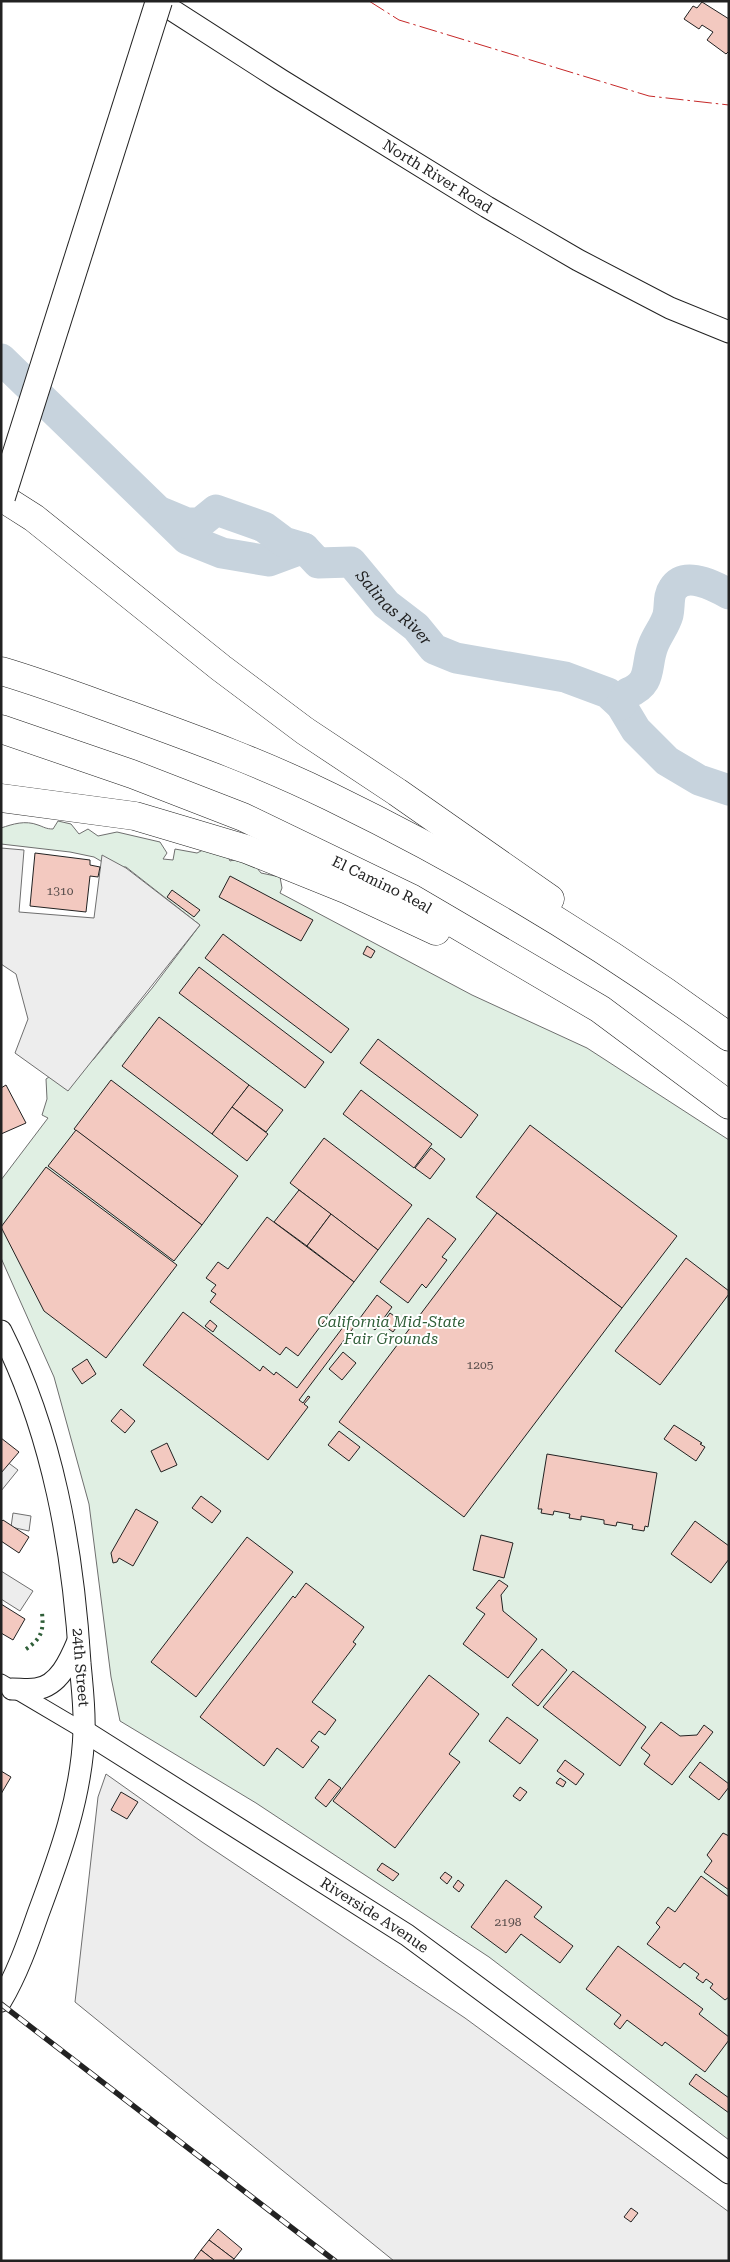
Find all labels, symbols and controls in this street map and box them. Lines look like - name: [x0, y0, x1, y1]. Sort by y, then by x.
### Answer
- street label: North River Road: [379, 136, 496, 217]
- water label: Salinas River: [352, 565, 436, 649]
- street label: El Camino Real: [329, 852, 435, 917]
- house number: 1310: [47, 884, 74, 898]
- park label: California Mid-State Fair Grounds: [317, 1313, 465, 1348]
- house number: 1205: [467, 1358, 494, 1372]
- street label: 24th Street: [68, 1627, 93, 1708]
- street label: Riverside Avenue: [317, 1874, 432, 1957]
- house number: 2198: [495, 1915, 522, 1929]

